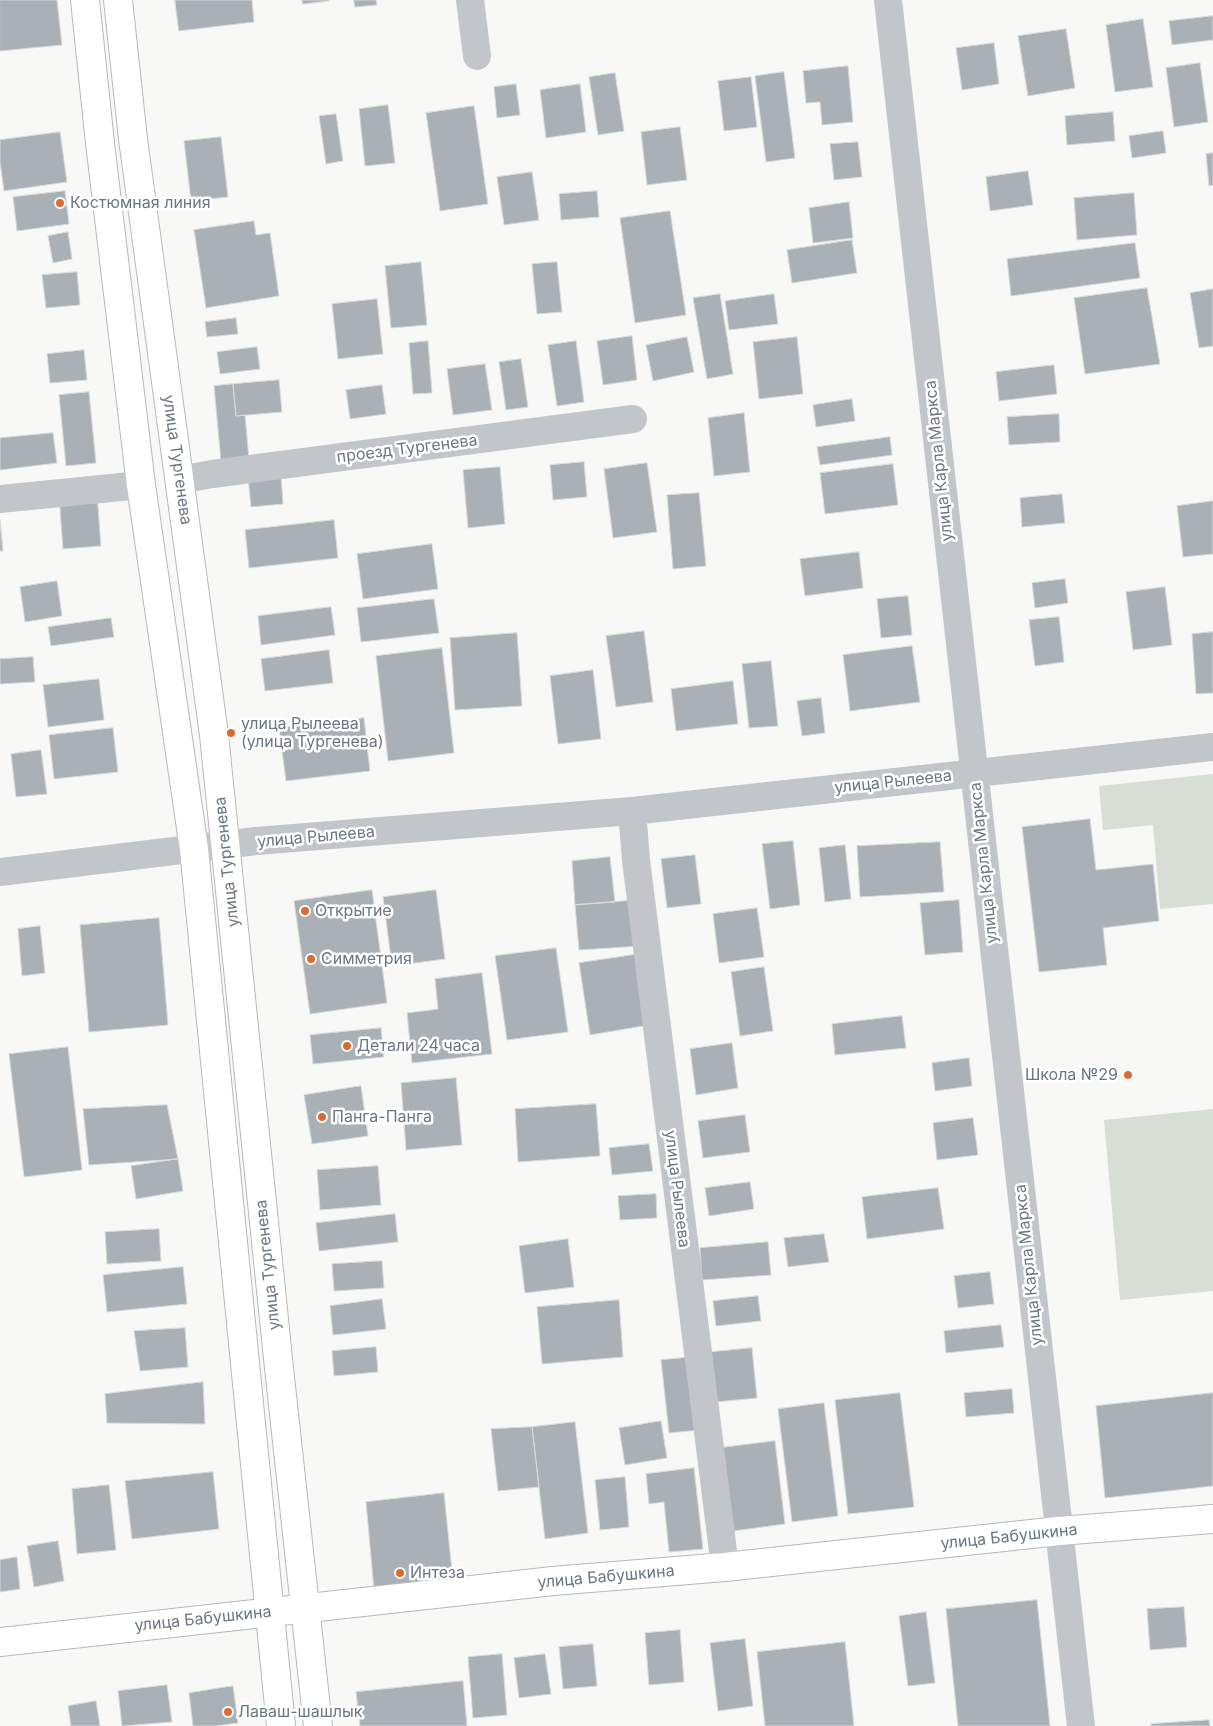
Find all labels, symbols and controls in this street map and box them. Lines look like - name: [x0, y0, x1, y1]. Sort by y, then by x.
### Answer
- place label: Костюмная линия: [70, 193, 211, 213]
- marker: Костюмная линия: [54, 197, 66, 209]
- street label: улица Карла Маркса: [921, 379, 957, 543]
- street label: улица Тургенева: [158, 394, 196, 526]
- street label: проезд Тургенева: [336, 431, 478, 467]
- place label: улица Рылеева (улица Тургенева): [241, 714, 384, 752]
- marker: улица Рылеева (улица Тургенева): [225, 727, 237, 739]
- street label: улица Рылеева: [833, 766, 953, 798]
- street label: улица Карла Маркса: [966, 781, 1002, 945]
- street label: улица Тургенева: [211, 796, 243, 928]
- street label: улица Рылеева: [256, 822, 376, 852]
- place label: Открытие: [315, 901, 392, 921]
- marker: Открытие: [299, 905, 311, 917]
- place label: Симметрия: [321, 949, 412, 969]
- marker: Симметрия: [305, 953, 317, 965]
- place label: Детали 24 часа: [357, 1036, 480, 1056]
- marker: Детали 24 часа: [341, 1040, 353, 1052]
- place label: Школа №29: [1025, 1065, 1118, 1085]
- marker: Школа №29: [1122, 1069, 1134, 1081]
- place label: Панга-Панга: [332, 1107, 432, 1127]
- marker: Панга-Панга: [316, 1111, 328, 1123]
- street label: улица Рылеева: [660, 1129, 694, 1249]
- street label: улица Карла Маркса: [1011, 1183, 1047, 1347]
- street label: улица Тургенева: [252, 1199, 284, 1331]
- street label: улица Бабушкина: [940, 1520, 1078, 1554]
- street label: улица Бабушкина: [537, 1561, 675, 1593]
- place label: Интеза: [410, 1563, 465, 1583]
- marker: Интеза: [394, 1567, 406, 1579]
- street label: улица Бабушкина: [134, 1602, 272, 1636]
- place label: Лаваш-шашлык: [238, 1702, 362, 1722]
- marker: Лаваш-шашлык: [222, 1706, 234, 1718]

